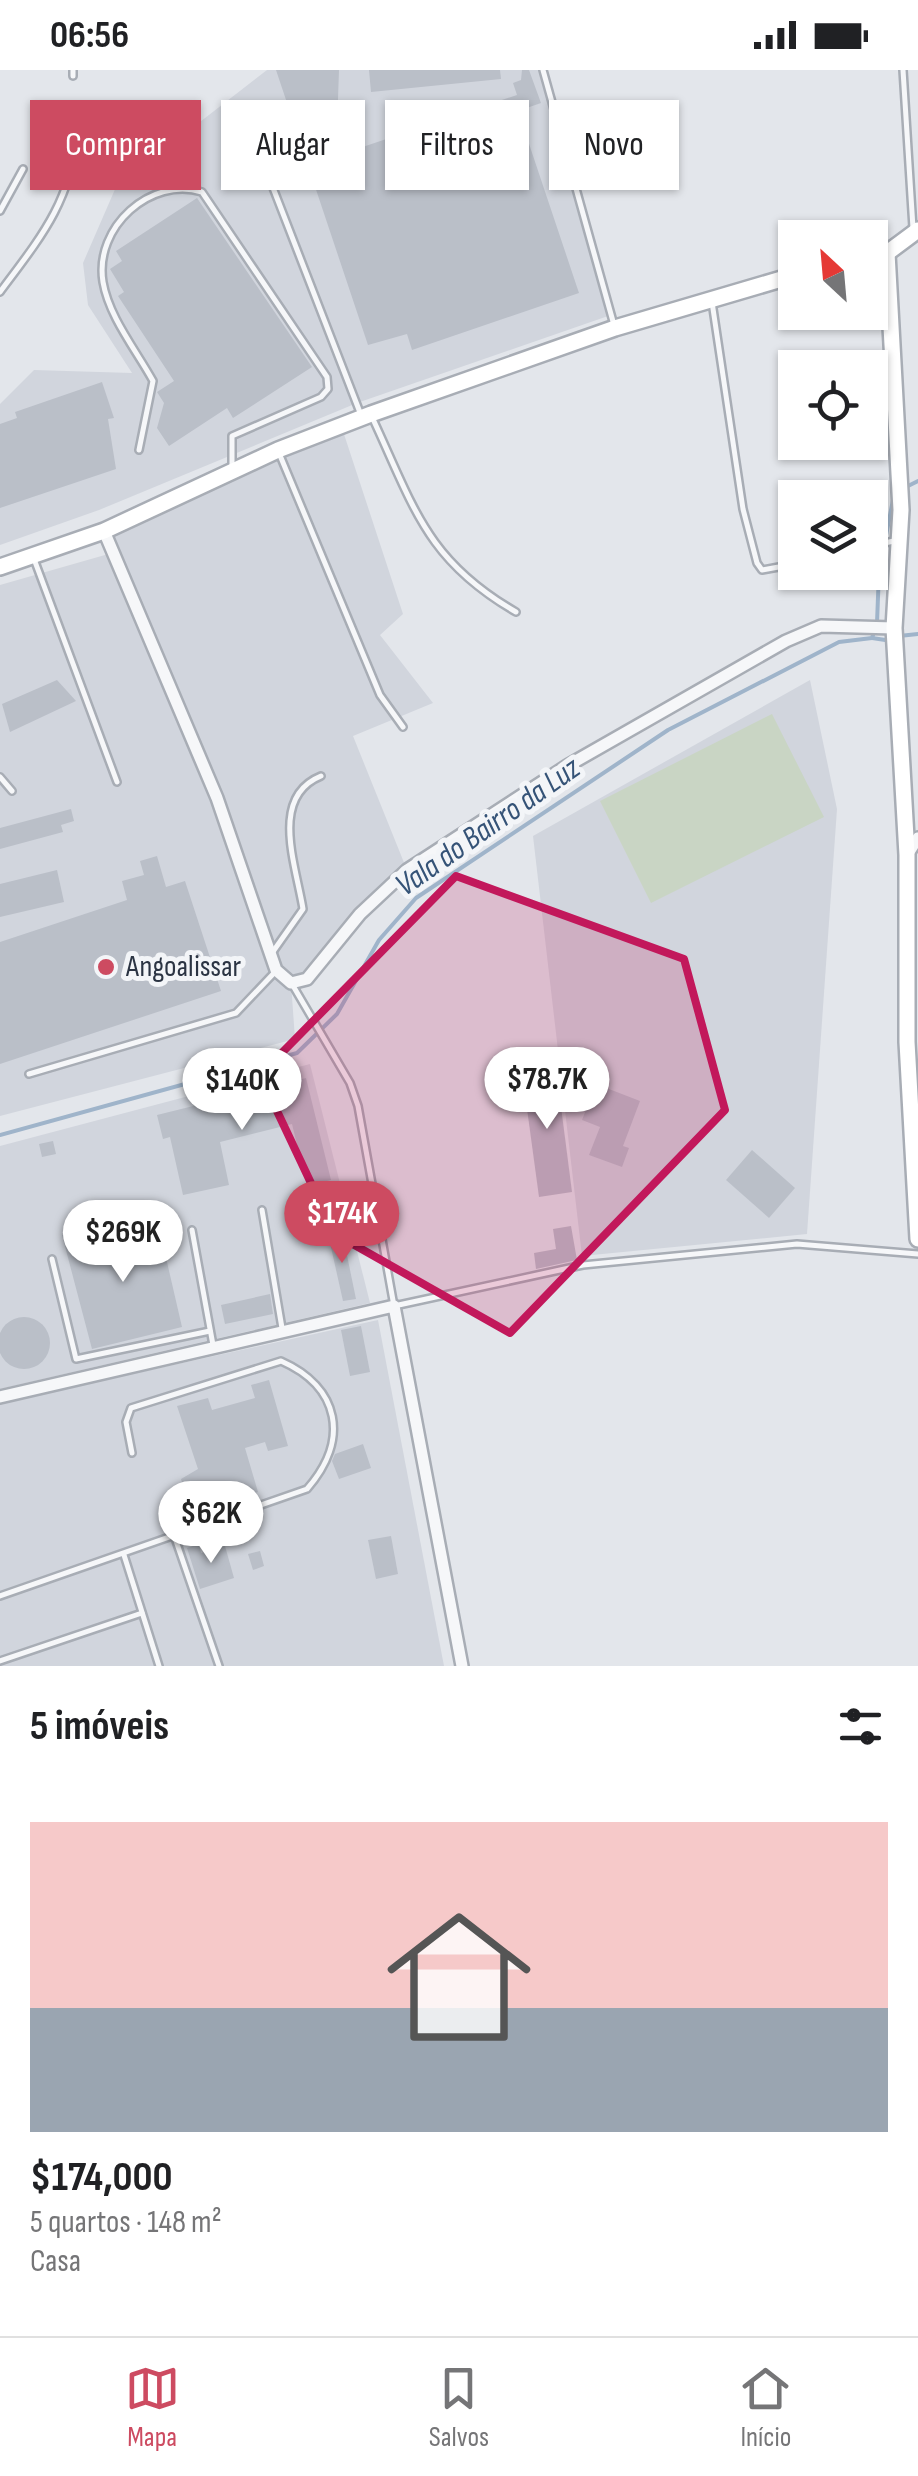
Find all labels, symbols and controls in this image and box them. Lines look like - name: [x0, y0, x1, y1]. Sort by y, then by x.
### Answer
- text: 06:56: [50, 13, 129, 58]
- chip: Comprar: [30, 100, 201, 190]
- chip: Alugar: [221, 100, 365, 190]
- chip: Filtros: [385, 100, 529, 190]
- chip: Novo: [549, 100, 679, 190]
- north arrow: [778, 220, 888, 330]
- map controls: [778, 220, 888, 590]
- button: locate: [778, 350, 888, 460]
- button: layers: [778, 480, 888, 590]
- water label: Vala do Bairro da Luz: [388, 748, 589, 905]
- place label: Angoalissar: [125, 949, 241, 985]
- marker: Angoalissar: [95, 956, 117, 978]
- pin: $78.7K: [466, 1047, 628, 1132]
- pin: $140K: [172, 1048, 312, 1133]
- text: $78.7K: [506, 1060, 588, 1099]
- text: $140K: [204, 1061, 280, 1100]
- pin: $174K: [272, 1181, 412, 1266]
- text: $174K: [306, 1194, 378, 1233]
- pin: $269K: [53, 1200, 193, 1285]
- text: $269K: [85, 1213, 161, 1252]
- pin: $62K: [152, 1481, 270, 1566]
- text: $62K: [180, 1494, 242, 1533]
- icon: filters: [833, 1699, 888, 1754]
- text: 5 imóveis: [30, 1701, 169, 1752]
- icon: home: [369, 1887, 549, 2067]
- text: $174,000: [30, 2152, 172, 2203]
- text: 5 quartos · 148 m²: [30, 2203, 222, 2242]
- text: Casa: [30, 2242, 81, 2281]
- tab: Mapa: [125, 2361, 180, 2454]
- tab: Salvos: [429, 2361, 489, 2454]
- tab: Início: [738, 2361, 793, 2454]

